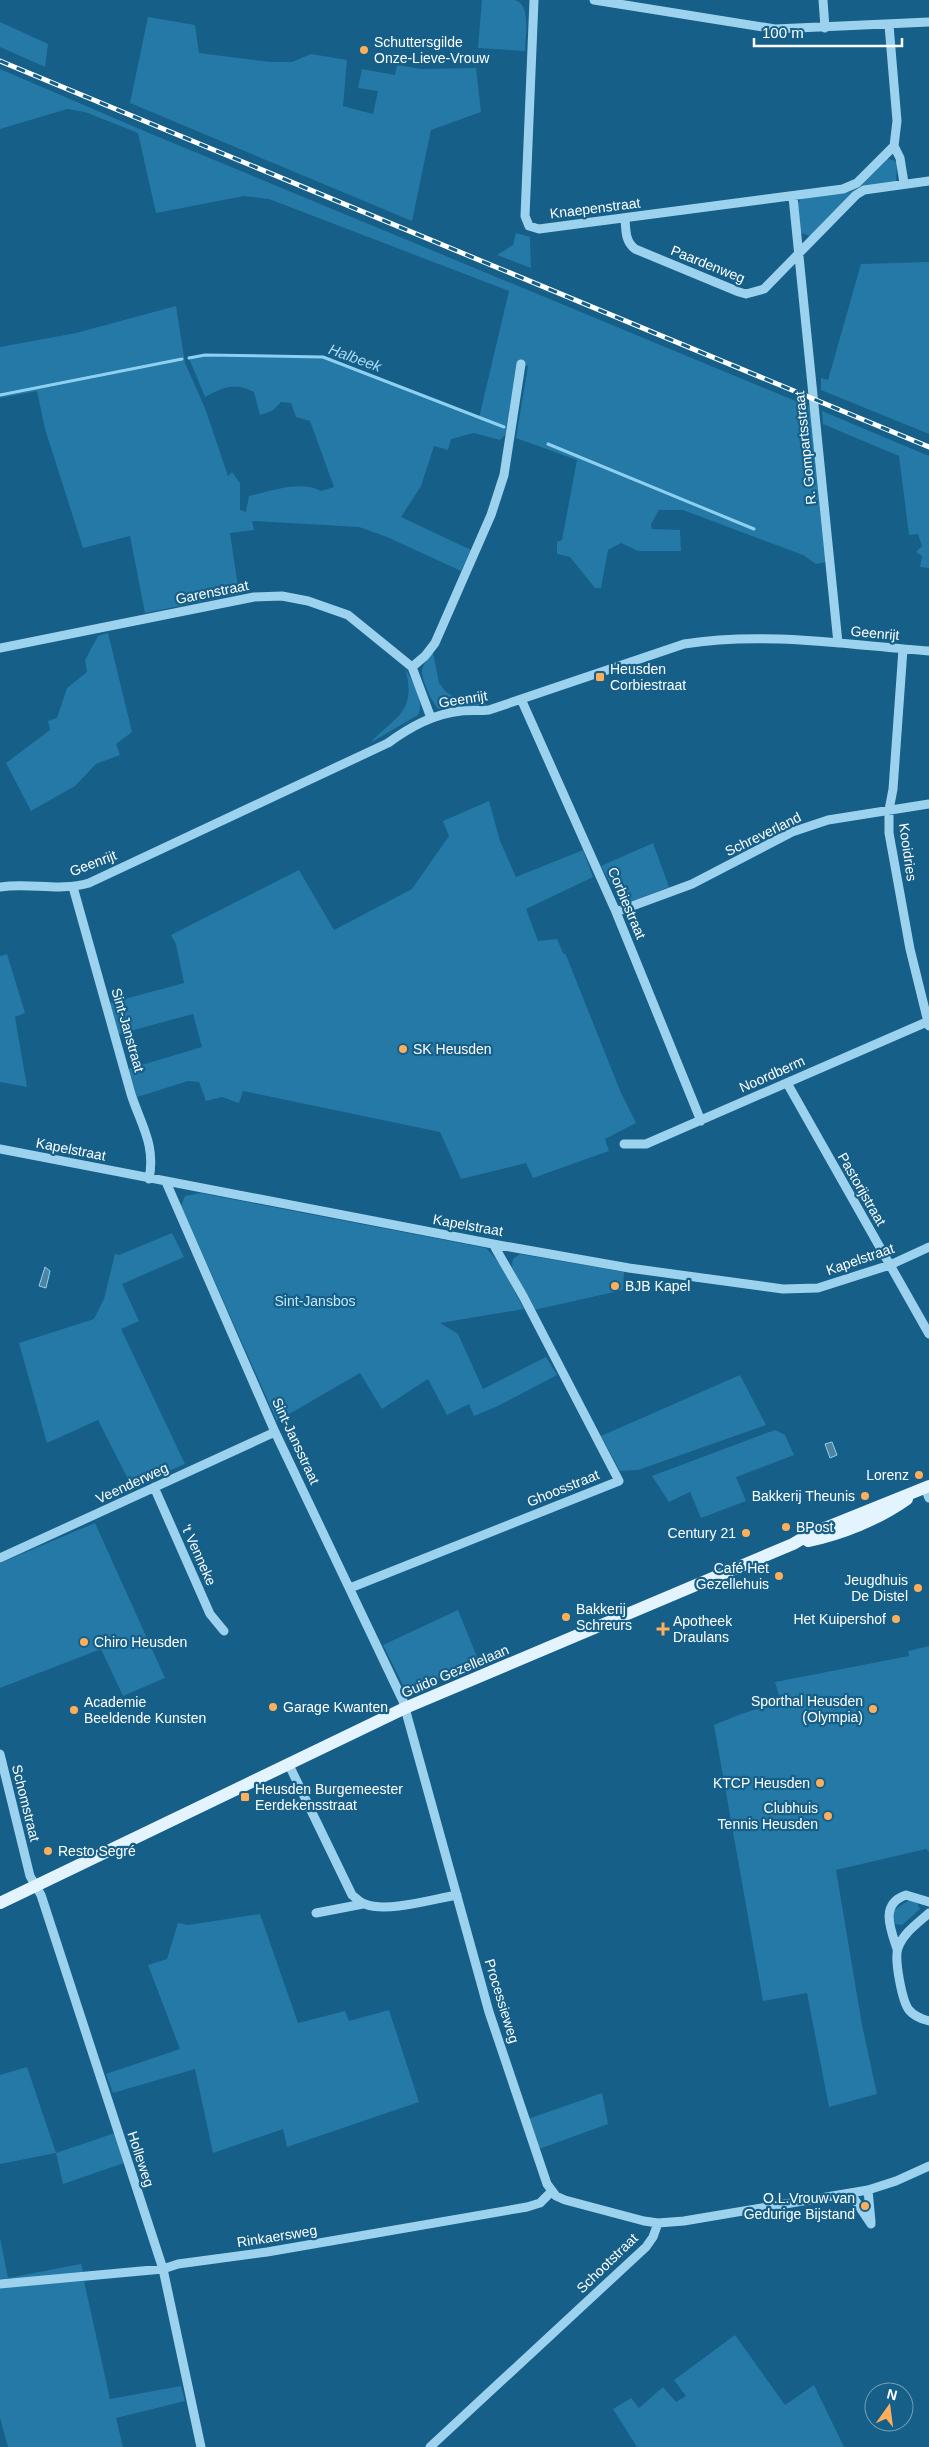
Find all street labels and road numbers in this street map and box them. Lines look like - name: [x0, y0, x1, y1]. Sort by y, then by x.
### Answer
- street label: Knaepenstraat: [549, 194, 641, 221]
- street label: Paardenweg: [669, 242, 747, 286]
- street label: R. Gompartsstraat: [791, 390, 819, 506]
- street label: Garenstraat: [174, 577, 250, 607]
- street label: Geenrijt: [850, 623, 900, 643]
- street label: Geenrijt: [438, 687, 489, 711]
- street label: Schreverland: [722, 809, 804, 859]
- street label: Kooidries: [896, 822, 920, 882]
- street label: Geenrijt: [67, 847, 119, 879]
- street label: Corbiestraat: [605, 865, 649, 941]
- street label: Sint-Janstraat: [108, 986, 148, 1074]
- street label: Noordberm: [737, 1052, 807, 1096]
- street label: Kapelstraat: [35, 1134, 107, 1164]
- street label: Pastorijstraat: [835, 1150, 889, 1228]
- street label: Kapelstraat: [432, 1211, 504, 1239]
- street label: Kapelstraat: [824, 1240, 896, 1278]
- street label: Sint-Jansstraat: [269, 1395, 323, 1487]
- street label: Veenderweg: [93, 1459, 171, 1507]
- street label: Ghoosstraat: [525, 1466, 601, 1510]
- street label: 't Venneke: [178, 1522, 220, 1588]
- street label: Guido Gezellelaan: [399, 1641, 511, 1701]
- street label: Schomstraat: [9, 1763, 43, 1843]
- street label: Processieweg: [482, 1957, 522, 2045]
- street label: Holleweg: [124, 2129, 158, 2189]
- street label: Rinkaersweg: [236, 2222, 318, 2250]
- street label: Schootstraat: [573, 2230, 641, 2296]

